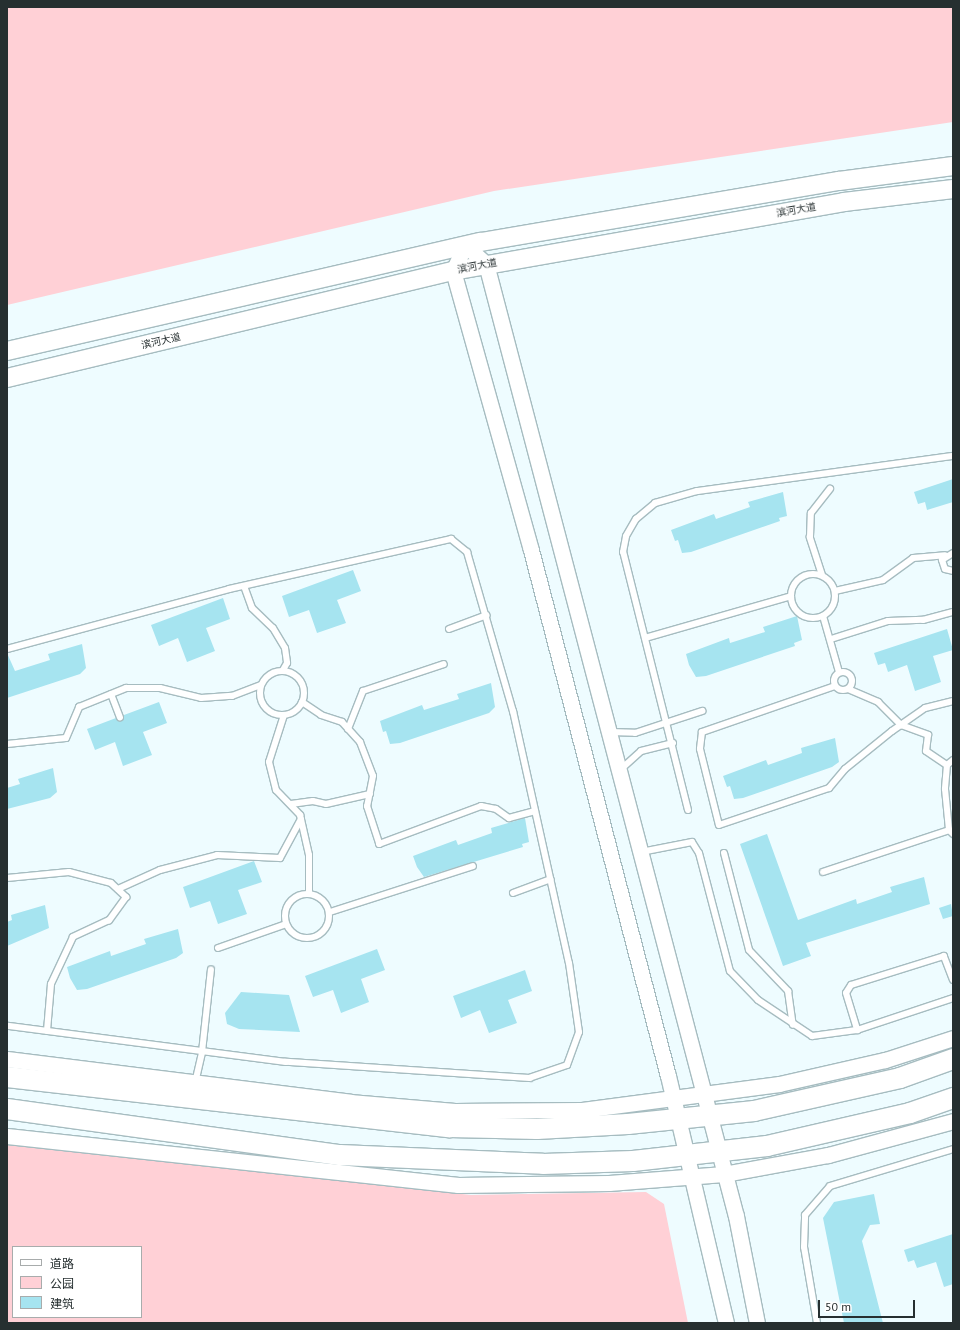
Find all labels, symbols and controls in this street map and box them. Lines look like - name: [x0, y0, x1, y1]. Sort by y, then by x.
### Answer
- street label: 滨河大道: [775, 201, 817, 219]
- street label: 滨河大道: [456, 256, 498, 276]
- street label: 滨河大道: [140, 331, 182, 351]
- legend: [12, 1246, 142, 1318]
- text: 道路: [50, 1256, 74, 1271]
- text: 公园: [50, 1276, 74, 1291]
- scale bar: [820, 1292, 917, 1318]
- text: 建筑: [50, 1296, 74, 1311]
- text: 50 m: [825, 1299, 851, 1314]

